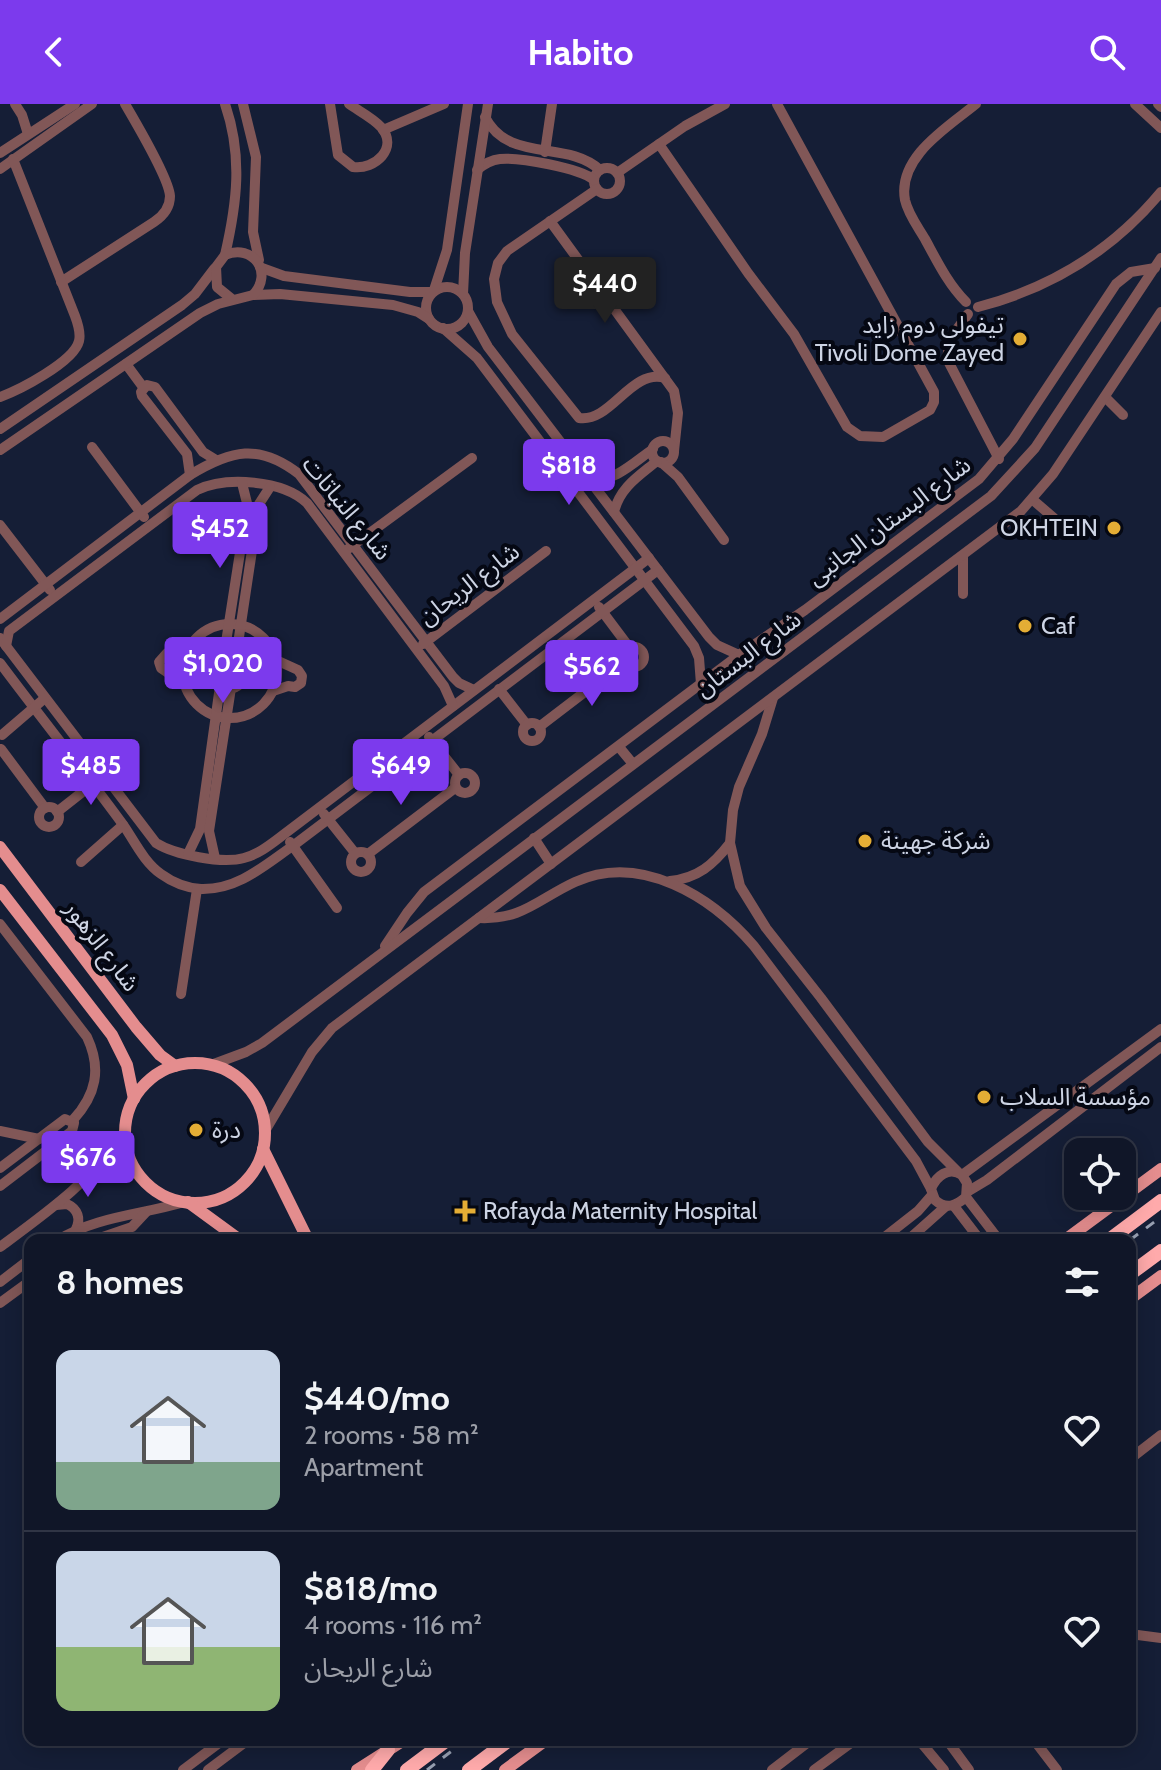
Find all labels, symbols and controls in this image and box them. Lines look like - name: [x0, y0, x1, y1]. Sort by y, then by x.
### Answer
- icon: back: [32, 30, 76, 74]
- text: Habito: [528, 30, 633, 74]
- icon: search: [1085, 30, 1129, 74]
- pin: $440: [558, 257, 652, 325]
- text: $440: [572, 267, 638, 299]
- place label: تيفولى دوم زايد Tivoli Dome Zayed: [815, 310, 1004, 367]
- marker: تيفولى دوم زايد Tivoli Dome Zayed: [1011, 330, 1029, 348]
- pin: $818: [522, 439, 616, 507]
- text: $818: [541, 449, 597, 481]
- street label: شارع النباتات: [294, 450, 398, 567]
- street label: شارع البستان الجانبى: [801, 450, 978, 594]
- pin: $452: [173, 502, 267, 570]
- text: $452: [191, 512, 249, 544]
- place label: OKHTEIN: [1000, 513, 1098, 542]
- marker: OKHTEIN: [1105, 519, 1123, 537]
- street label: شارع الريحان: [413, 536, 527, 633]
- street label: شارع البستان: [689, 604, 808, 705]
- place label: Caf: [1041, 611, 1075, 640]
- marker: Caf: [1016, 617, 1034, 635]
- pin: $1,020: [158, 637, 288, 705]
- pin: $562: [545, 640, 639, 708]
- text: $1,020: [183, 647, 263, 679]
- text: $562: [563, 650, 621, 682]
- pin: $485: [44, 739, 138, 807]
- pin: $649: [354, 739, 448, 807]
- text: $485: [61, 749, 121, 781]
- text: $649: [371, 749, 431, 781]
- place label: شركة جهينة: [881, 826, 990, 855]
- marker: شركة جهينة: [856, 832, 874, 850]
- street label: شارع الزهور: [56, 894, 146, 999]
- place label: مؤسسة السلاب: [1000, 1082, 1151, 1111]
- marker: مؤسسة السلاب: [975, 1088, 993, 1106]
- place label: درة: [212, 1115, 241, 1144]
- marker: درة: [187, 1121, 205, 1139]
- pin: $676: [41, 1131, 135, 1199]
- map controls: [1064, 1138, 1136, 1210]
- button: locate: [1064, 1138, 1136, 1210]
- text: $676: [60, 1141, 117, 1173]
- place label: Rofayda Maternity Hospital: [483, 1196, 757, 1225]
- marker: Rofayda Maternity Hospital: [454, 1200, 476, 1222]
- icon: filters: [1060, 1260, 1104, 1304]
- text: 8 homes: [56, 1261, 184, 1303]
- text: $440/mo: [304, 1377, 450, 1419]
- icon: home: [120, 1382, 216, 1478]
- icon: heart: [1060, 1408, 1104, 1452]
- text: 2 rooms · 58 m²: [304, 1419, 479, 1451]
- text: Apartment: [304, 1451, 423, 1483]
- text: $818/mo: [304, 1567, 438, 1609]
- icon: home: [120, 1583, 216, 1679]
- text: 4 rooms · 116 m²: [304, 1609, 482, 1641]
- icon: heart: [1060, 1609, 1104, 1653]
- text: شارع الريحان: [304, 1652, 433, 1684]

